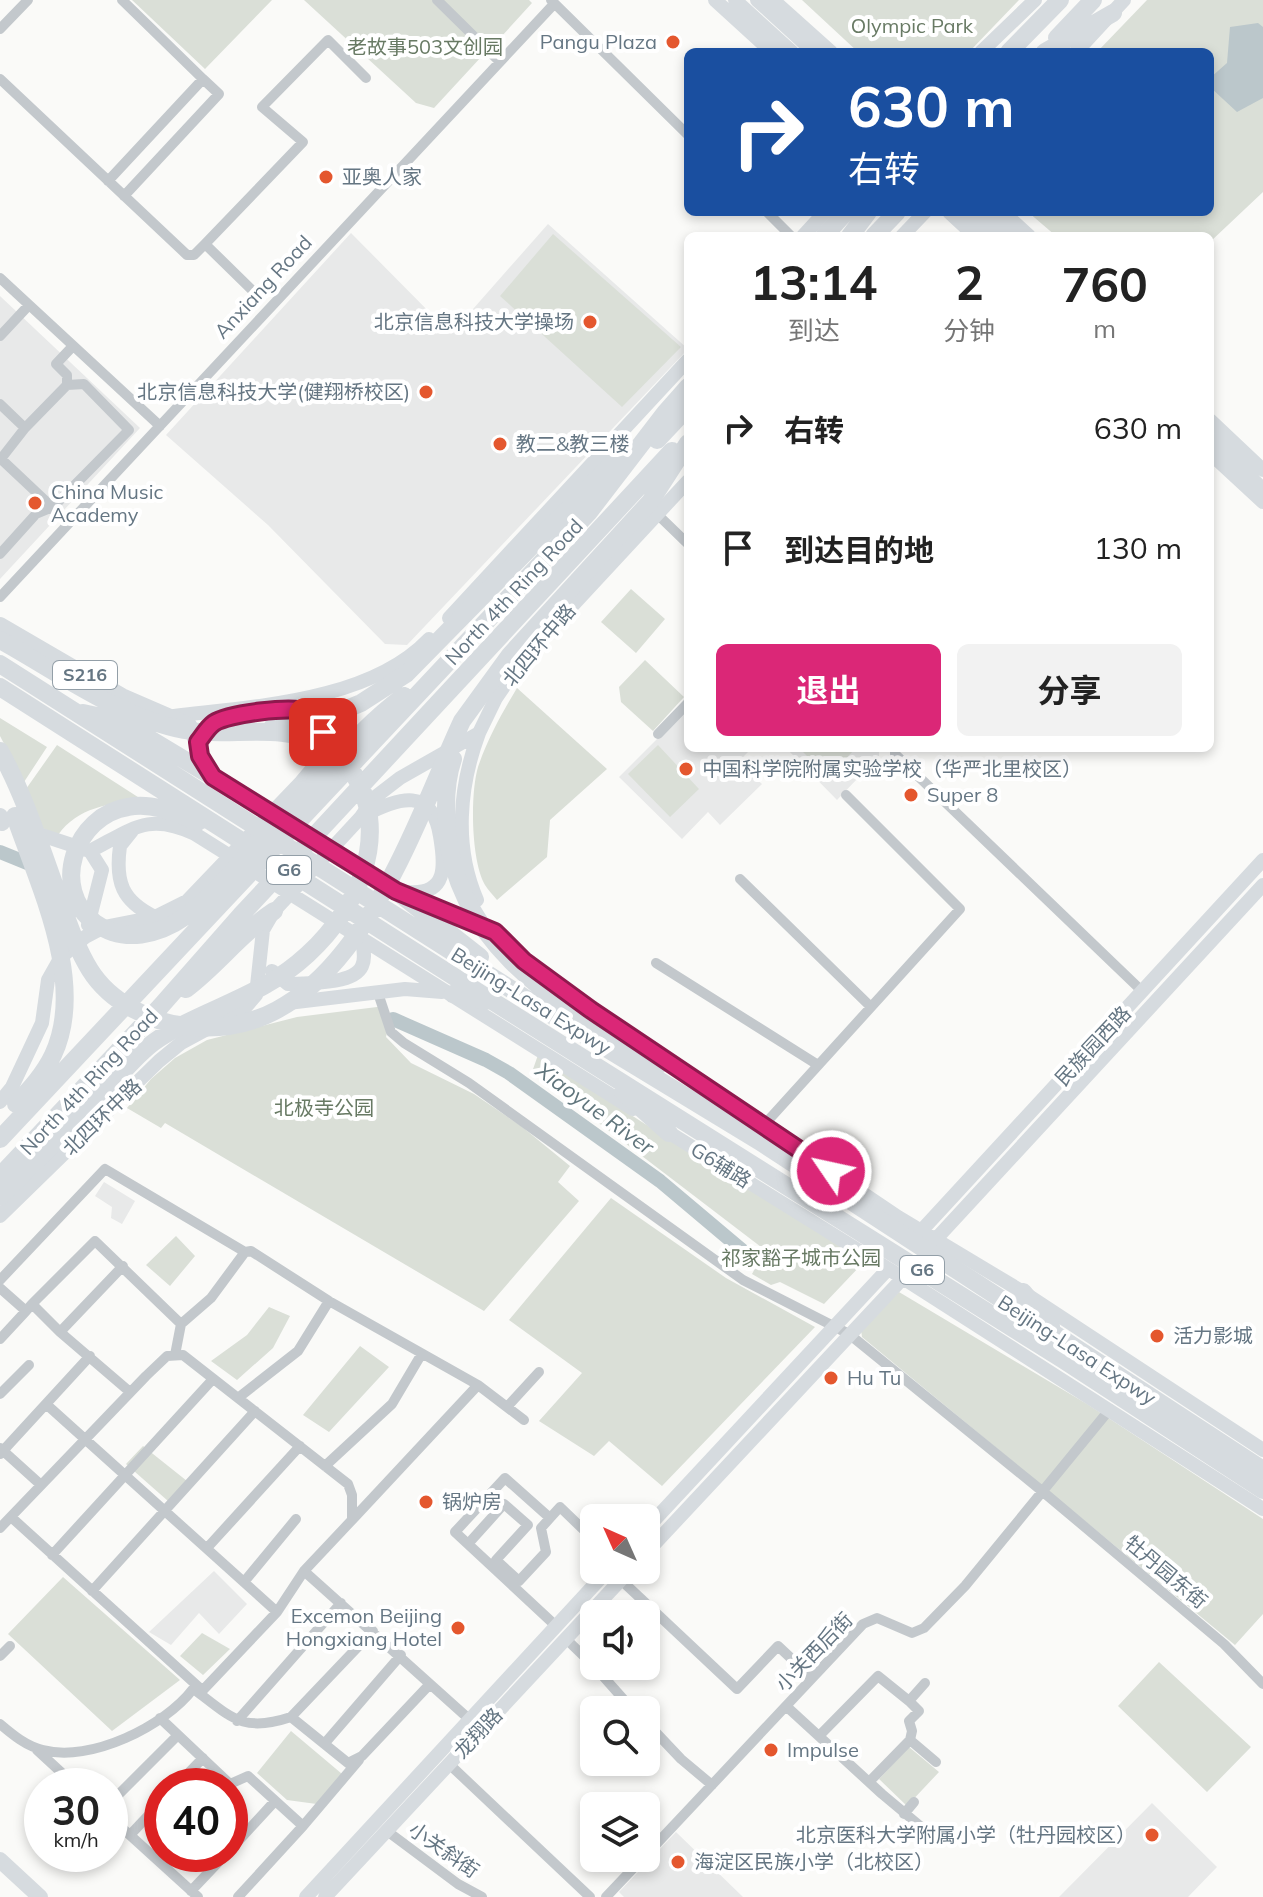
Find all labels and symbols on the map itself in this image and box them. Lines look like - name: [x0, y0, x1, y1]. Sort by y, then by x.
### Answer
- park label: Olympic Park: [851, 13, 974, 38]
- place label: Pangu Plaza: [540, 29, 657, 54]
- marker: Pangu Plaza: [664, 33, 682, 51]
- park label: 老故事503文创园: [347, 34, 503, 59]
- place label: 亚奥人家: [342, 164, 422, 189]
- marker: 亚奥人家: [317, 168, 335, 186]
- street label: Anxiang Road: [209, 230, 317, 343]
- place label: 北京信息科技大学操场: [374, 309, 574, 334]
- marker: 北京信息科技大学操场: [581, 313, 599, 331]
- place label: 北京信息科技大学(健翔桥校区): [137, 379, 410, 404]
- marker: 北京信息科技大学(健翔桥校区): [417, 383, 435, 401]
- place label: 教二&教三楼: [516, 431, 629, 456]
- marker: 教二&教三楼: [491, 435, 509, 453]
- place label: China Music Academy: [51, 479, 163, 527]
- marker: China Music Academy: [26, 494, 44, 512]
- street label: North 4th Ring Road: [439, 513, 588, 670]
- street label: 北四环中路: [497, 598, 580, 691]
- road number: S216: [53, 661, 117, 689]
- pin: [289, 698, 357, 766]
- place label: 中国科学院附属实验学校（华严北里校区）: [702, 756, 1082, 781]
- marker: 中国科学院附属实验学校（华严北里校区）: [677, 760, 695, 778]
- place label: Super 8: [927, 782, 998, 807]
- marker: Super 8: [902, 786, 920, 804]
- road number: G6: [267, 856, 311, 884]
- street label: Beijing-Lasa Expwy: [447, 941, 616, 1060]
- street label: 民族园西路: [1049, 1001, 1136, 1091]
- street label: North 4th Ring Road: [14, 1003, 163, 1160]
- water label: Xiaoyue River: [530, 1055, 660, 1161]
- street label: 北四环中路: [57, 1073, 146, 1160]
- park label: 北极寺公园: [274, 1095, 374, 1120]
- position arrow: [789, 1129, 873, 1213]
- street label: G6辅路: [686, 1136, 756, 1193]
- park label: 祁家豁子城市公园: [721, 1245, 881, 1270]
- road number: G6: [900, 1256, 944, 1284]
- street label: Beijing-Lasa Expwy: [993, 1289, 1161, 1410]
- place label: 活力影城: [1173, 1323, 1253, 1348]
- marker: 活力影城: [1148, 1327, 1166, 1345]
- place label: Hu Tu: [847, 1365, 901, 1390]
- marker: Hu Tu: [822, 1369, 840, 1387]
- place label: 锅炉房: [442, 1489, 502, 1514]
- marker: 锅炉房: [417, 1493, 435, 1511]
- north arrow: [580, 1504, 660, 1584]
- street label: 牡丹园东街: [1120, 1530, 1213, 1613]
- place label: Excemon Beijing Hongxiang Hotel: [286, 1603, 442, 1651]
- street label: 小关西后街: [770, 1607, 857, 1696]
- marker: Excemon Beijing Hongxiang Hotel: [449, 1619, 467, 1637]
- street label: 龙翔路: [448, 1702, 507, 1763]
- place label: Impulse: [787, 1737, 859, 1762]
- marker: Impulse: [762, 1741, 780, 1759]
- speed limit sign: 40: [144, 1768, 248, 1872]
- street label: 小关斜街: [404, 1816, 484, 1883]
- place label: 北京医科大学附属小学（牡丹园校区）: [796, 1822, 1136, 1847]
- marker: 北京医科大学附属小学（牡丹园校区）: [1143, 1826, 1161, 1844]
- place label: 海淀区民族小学（北校区）: [694, 1849, 934, 1874]
- marker: 海淀区民族小学（北校区）: [669, 1853, 687, 1871]

